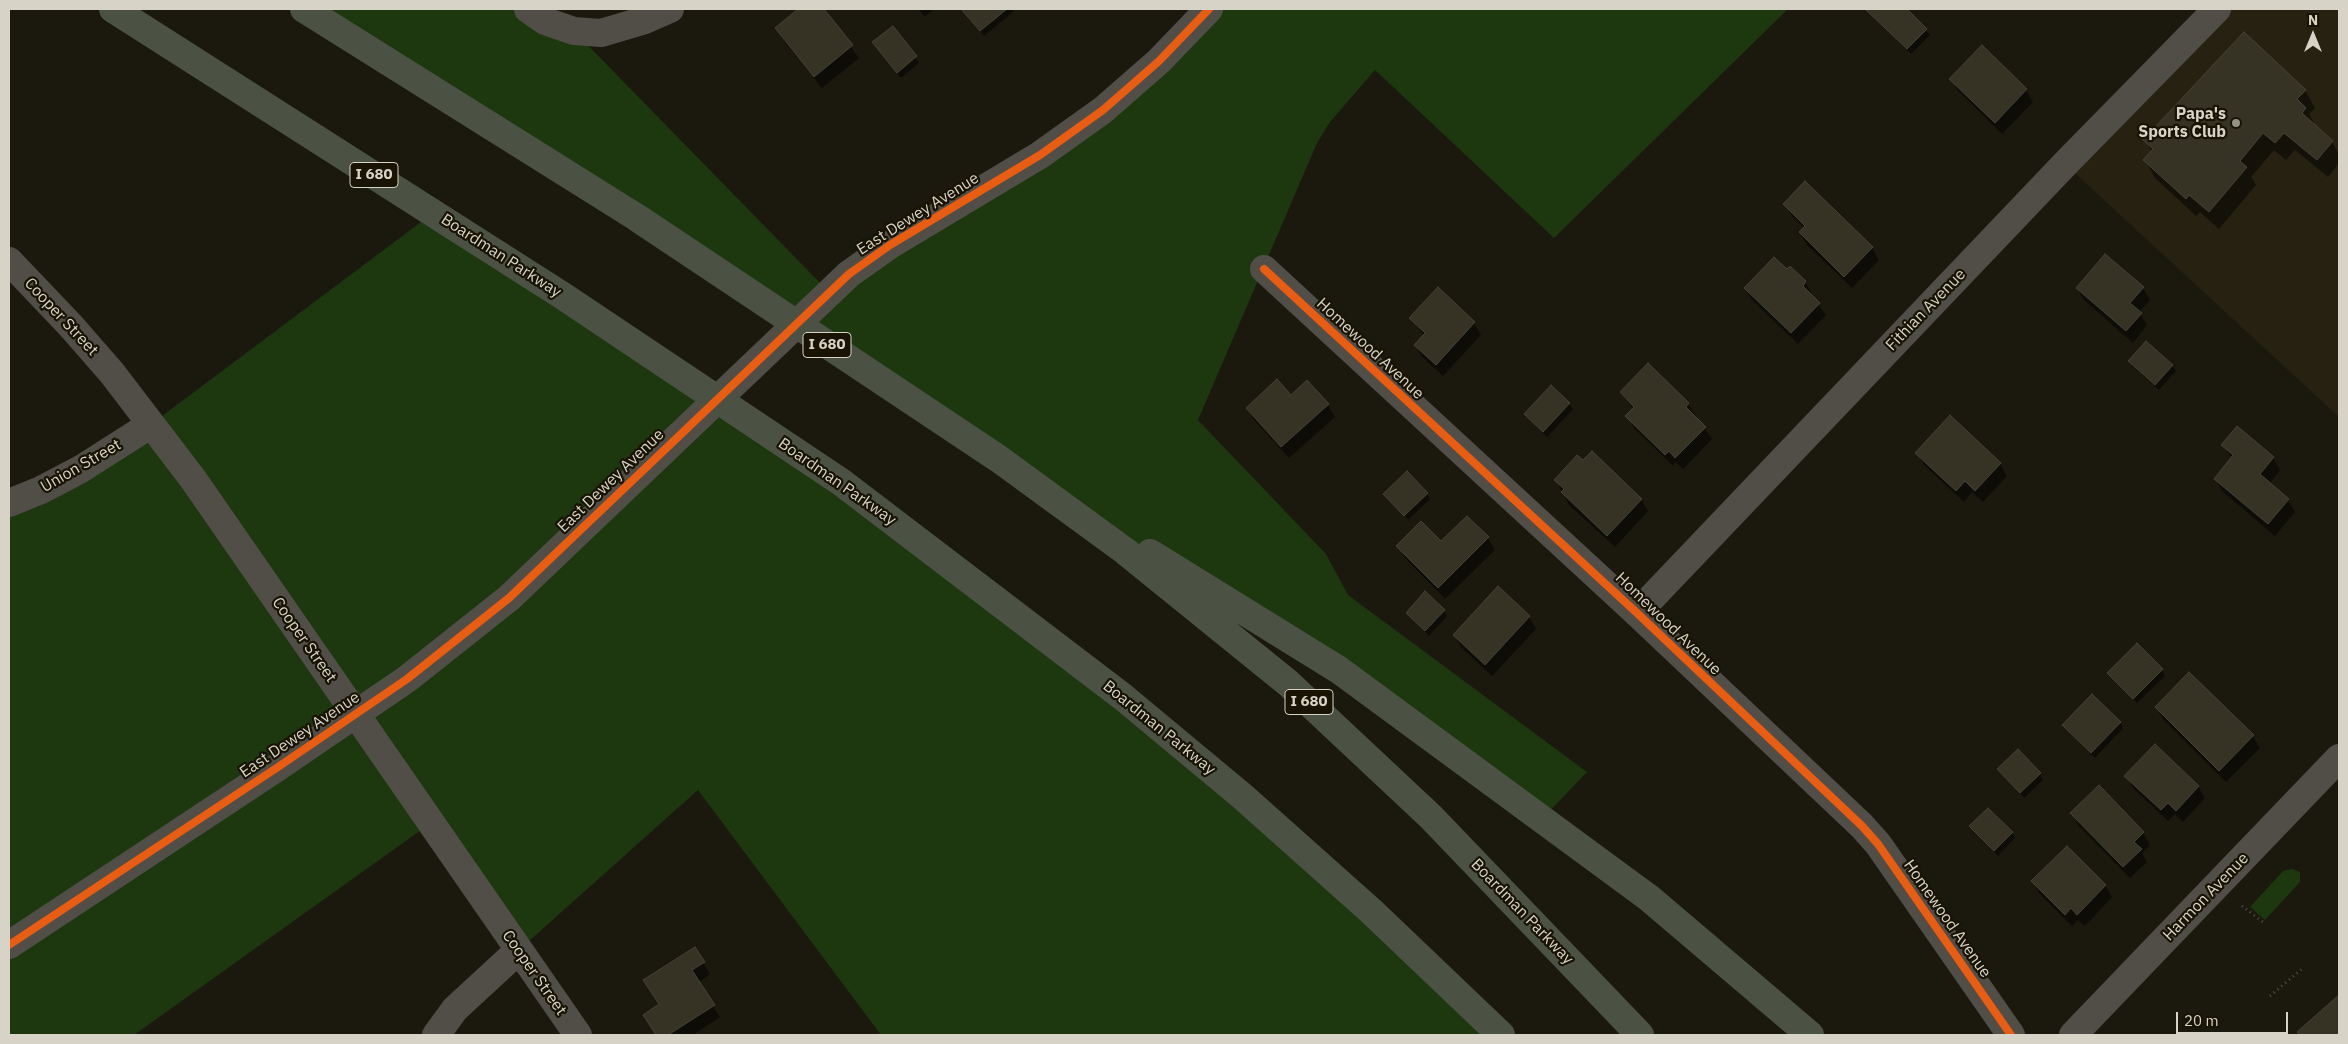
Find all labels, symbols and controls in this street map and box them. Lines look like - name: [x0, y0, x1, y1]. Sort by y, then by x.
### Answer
- north arrow: [2288, 10, 2338, 60]
- text: N: [2308, 11, 2318, 29]
- place label: Papa's Sports Club: [2138, 104, 2226, 142]
- marker: Papa's Sports Club: [2230, 117, 2242, 129]
- road number: I 680: [350, 162, 398, 188]
- street label: East Dewey Avenue: [853, 169, 983, 259]
- street label: Boardman Parkway: [437, 210, 565, 302]
- street label: Fithian Avenue: [1882, 265, 1970, 355]
- street label: Cooper Street: [20, 274, 102, 360]
- street label: Homewood Avenue: [1312, 294, 1428, 404]
- road number: I 680: [803, 332, 851, 358]
- street label: East Dewey Avenue: [554, 425, 668, 537]
- street label: Boardman Parkway: [774, 434, 900, 530]
- street label: Union Street: [37, 435, 125, 497]
- street label: Homewood Avenue: [1611, 569, 1725, 679]
- street label: Cooper Street: [268, 594, 340, 686]
- street label: Boardman Parkway: [1099, 677, 1219, 779]
- street label: East Dewey Avenue: [236, 688, 364, 782]
- road number: I 680: [1285, 690, 1333, 714]
- street label: Harmon Avenue: [2159, 849, 2253, 945]
- street label: Boardman Parkway: [1467, 855, 1577, 969]
- street label: Homewood Avenue: [1899, 856, 1995, 982]
- street label: Cooper Street: [498, 927, 570, 1019]
- scale bar: [2178, 1002, 2290, 1034]
- text: 20 m: [2184, 1011, 2219, 1030]

